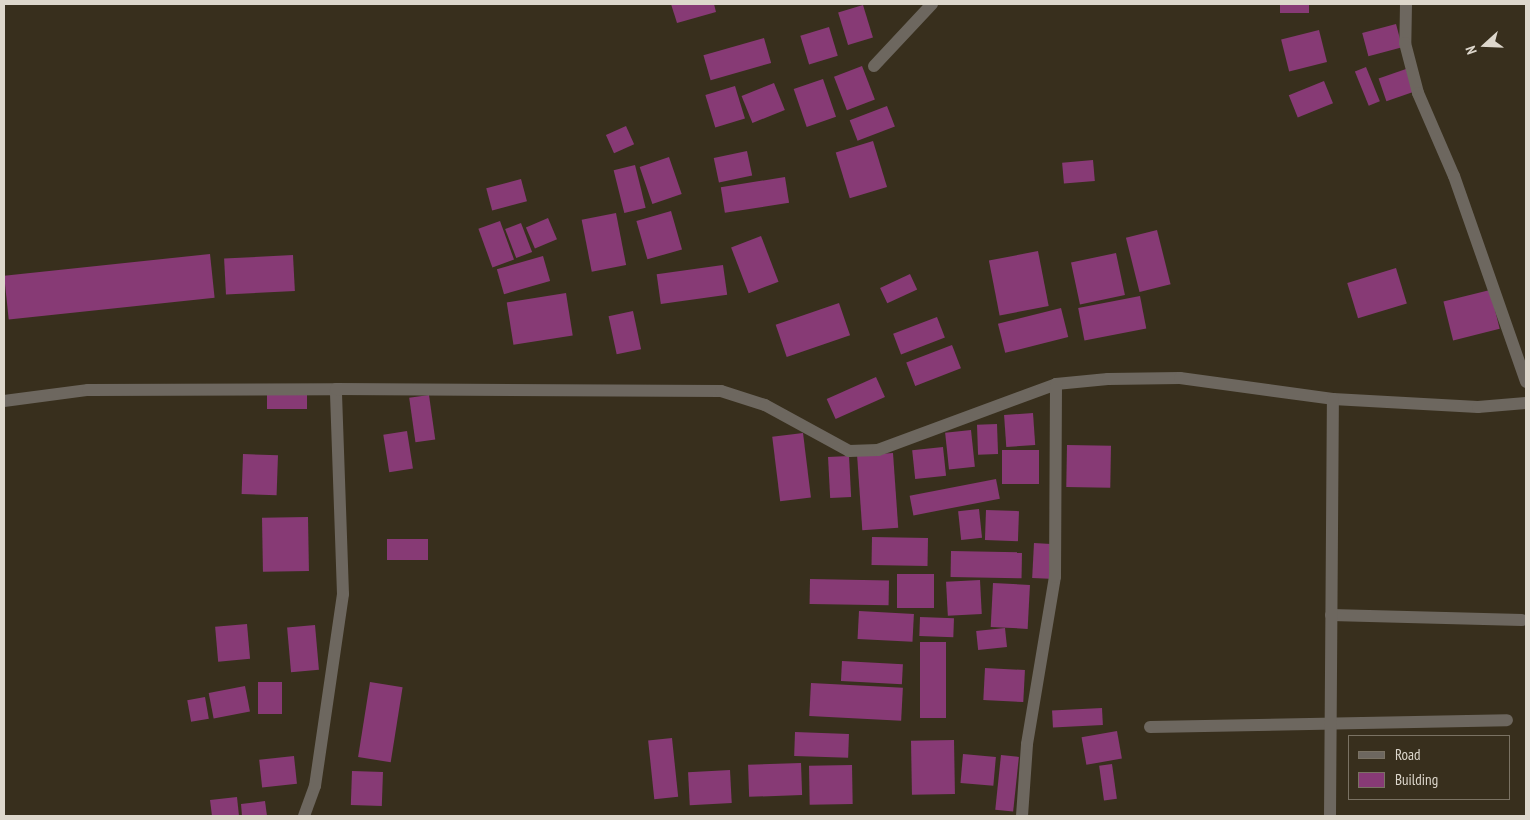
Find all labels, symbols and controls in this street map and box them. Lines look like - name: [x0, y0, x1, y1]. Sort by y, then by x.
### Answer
- north arrow: [1460, 20, 1510, 70]
- text: N: [1461, 43, 1481, 57]
- legend: [1348, 735, 1510, 800]
- text: Road: [1395, 745, 1421, 764]
- text: Building: [1395, 770, 1438, 789]

